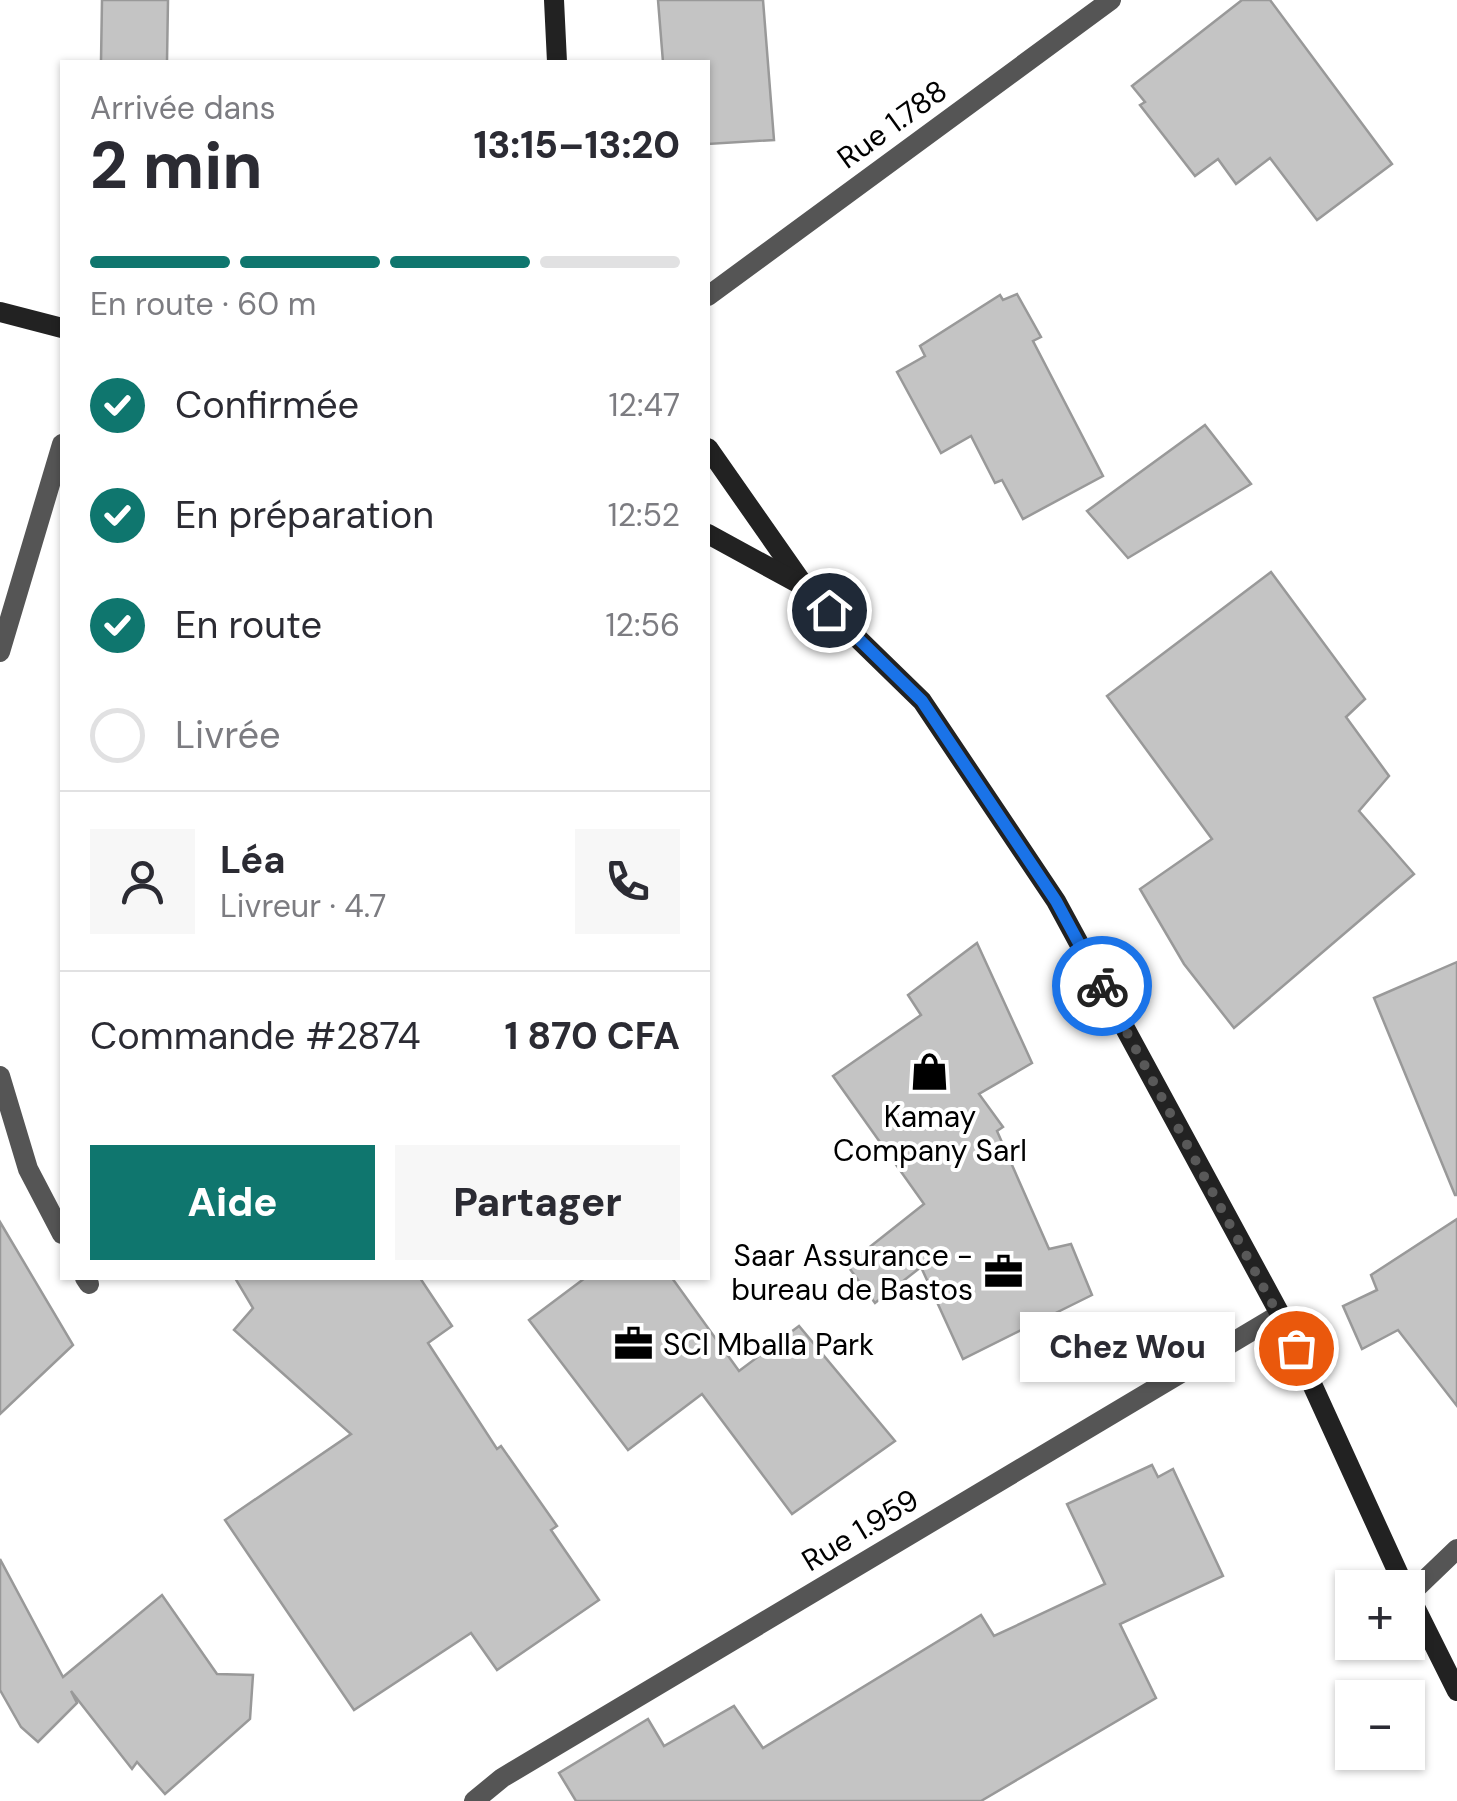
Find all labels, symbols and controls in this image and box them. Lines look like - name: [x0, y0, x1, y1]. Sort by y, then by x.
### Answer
- street label: Rue 1.788: [829, 71, 955, 177]
- text: Arrivée dans: [90, 87, 275, 129]
- text: 13:15–13:20: [473, 120, 680, 170]
- text: 2 min: [90, 124, 263, 208]
- text: En route · 60 m: [90, 283, 316, 325]
- icon: check: [90, 378, 145, 433]
- text: Confirmée: [175, 380, 359, 430]
- text: 12:47: [609, 384, 680, 426]
- icon: check: [90, 488, 145, 543]
- text: En préparation: [175, 490, 434, 540]
- text: 12:52: [608, 494, 680, 536]
- pin: [787, 568, 872, 653]
- icon: home: [802, 583, 857, 638]
- icon: check: [90, 598, 145, 653]
- text: En route: [175, 600, 322, 650]
- text: 12:56: [606, 604, 680, 646]
- text: Livrée: [175, 710, 281, 760]
- button: person: [90, 829, 195, 934]
- button: phone: [575, 829, 680, 934]
- text: Léa: [220, 835, 285, 885]
- text: Livreur · 4.7: [220, 885, 386, 927]
- courier: [1052, 936, 1152, 1036]
- icon: bike: [1075, 959, 1130, 1014]
- text: Commande #2874: [90, 1011, 421, 1061]
- text: 1 870 CFA: [505, 1011, 680, 1061]
- shop icon: Kamay Company Sarl: [909, 1051, 951, 1093]
- place label: Kamay Company Sarl: [833, 1097, 1027, 1170]
- button: Aide: [90, 1145, 375, 1260]
- button: Partager: [395, 1145, 680, 1260]
- place label: Saar Assurance - bureau de Bastos: [731, 1236, 973, 1309]
- office icon: Saar Assurance - bureau de Bastos: [982, 1251, 1024, 1293]
- pin: [1254, 1306, 1339, 1391]
- callout: Chez Wou: [1021, 1313, 1236, 1383]
- icon: bag: [1269, 1321, 1324, 1376]
- office icon: SCI Mballa Park: [612, 1323, 654, 1365]
- place label: SCI Mballa Park: [663, 1325, 874, 1364]
- text: Chez Wou: [1049, 1326, 1206, 1368]
- street label: Rue 1.959: [794, 1480, 926, 1580]
- map controls: [1335, 1570, 1425, 1770]
- button: +: [1335, 1570, 1425, 1660]
- button: −: [1335, 1680, 1425, 1770]

